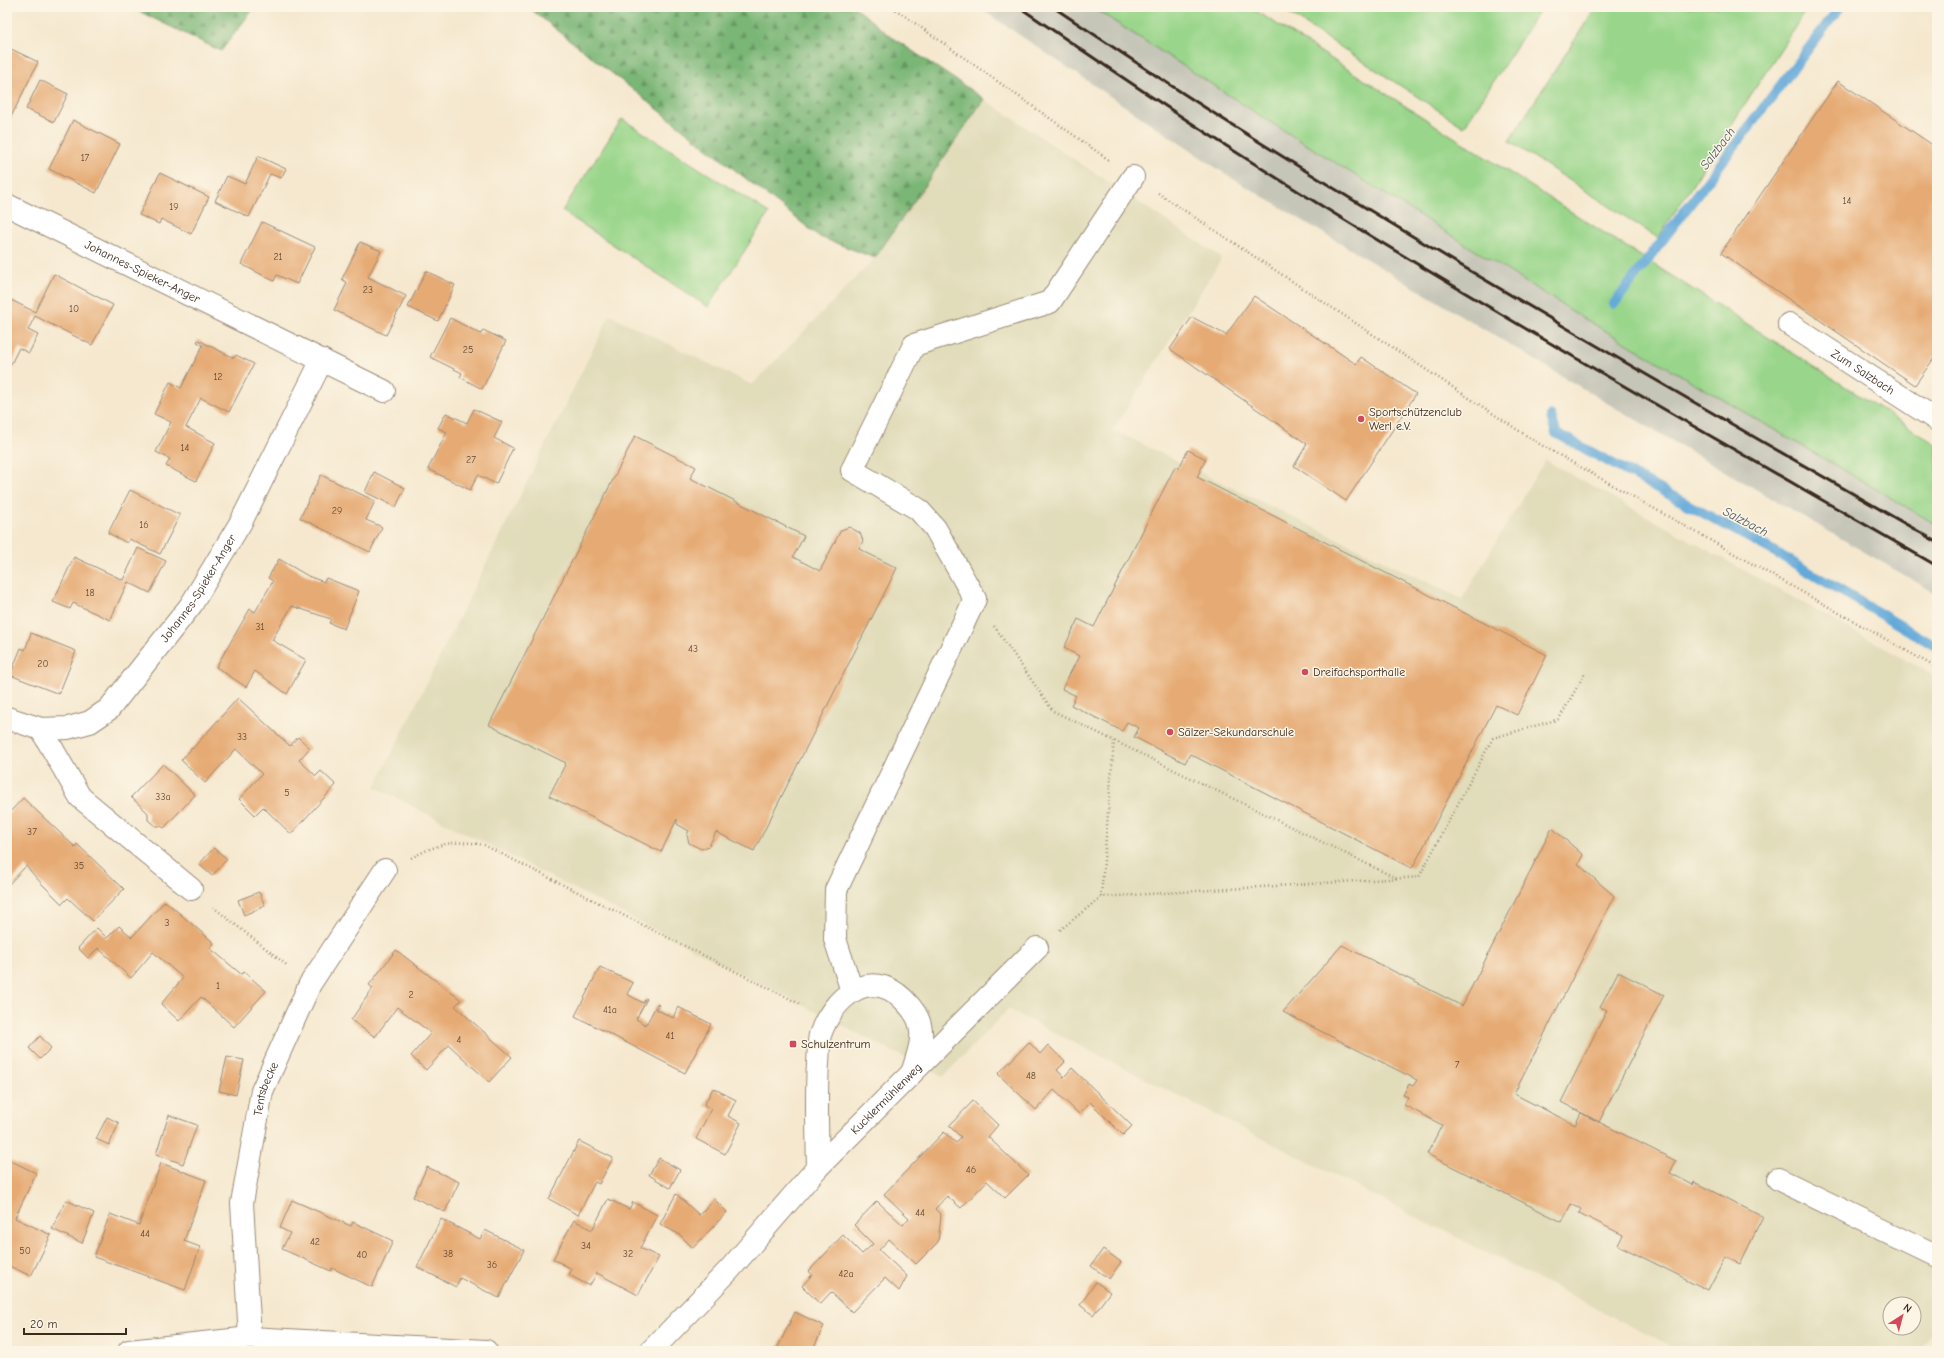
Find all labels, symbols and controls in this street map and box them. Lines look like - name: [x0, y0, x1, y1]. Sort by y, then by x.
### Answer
- water label: Salzbach: [1697, 124, 1738, 172]
- house number: 17: [81, 152, 90, 164]
- house number: 14: [1843, 195, 1852, 207]
- house number: 19: [169, 201, 179, 213]
- street label: Johannes-Spieker-Anger: [82, 237, 203, 306]
- house number: 21: [273, 251, 283, 263]
- house number: 23: [363, 284, 373, 296]
- house number: 10: [69, 303, 79, 315]
- house number: 25: [463, 344, 473, 356]
- street label: Zum Salzbach: [1829, 346, 1897, 398]
- house number: 12: [213, 371, 223, 383]
- place label: Sportschützenclub Werl e.V.: [1369, 405, 1462, 433]
- marker: Sportschützenclub Werl e.V.: [1356, 414, 1366, 424]
- house number: 14: [181, 442, 190, 454]
- house number: 27: [466, 454, 476, 466]
- water label: Salzbach: [1721, 503, 1771, 540]
- house number: 29: [332, 505, 342, 517]
- house number: 16: [139, 519, 149, 531]
- street label: Johannes-Spieker-Anger: [157, 531, 239, 645]
- house number: 18: [85, 587, 95, 599]
- house number: 31: [255, 621, 265, 633]
- house number: 43: [688, 643, 698, 655]
- house number: 20: [37, 658, 49, 670]
- place label: Dreifachsporthalle: [1313, 665, 1405, 679]
- marker: Dreifachsporthalle: [1300, 667, 1310, 677]
- place label: Sälzer-Sekundarschule: [1178, 725, 1294, 739]
- marker: Sälzer-Sekundarschule: [1165, 727, 1175, 737]
- house number: 33: [237, 731, 247, 743]
- house number: 5: [284, 787, 290, 799]
- house number: 33a: [155, 791, 171, 803]
- house number: 37: [27, 826, 37, 838]
- house number: 35: [74, 860, 84, 872]
- house number: 3: [164, 917, 170, 929]
- house number: 1: [216, 980, 220, 992]
- house number: 2: [408, 989, 414, 1001]
- house number: 41a: [603, 1004, 617, 1016]
- house number: 41: [666, 1030, 674, 1042]
- house number: 4: [457, 1034, 462, 1046]
- place label: Schulzentrum: [801, 1037, 871, 1051]
- marker: Schulzentrum: [788, 1039, 798, 1049]
- house number: 7: [1455, 1059, 1460, 1071]
- street label: Tentsbecke: [251, 1060, 281, 1117]
- street label: Kucklermühlenweg: [848, 1060, 925, 1137]
- house number: 48: [1026, 1070, 1036, 1082]
- house number: 46: [966, 1164, 976, 1176]
- house number: 44: [915, 1207, 925, 1219]
- house number: 44: [140, 1228, 150, 1240]
- house number: 42: [310, 1236, 320, 1248]
- house number: 34: [581, 1240, 591, 1252]
- house number: 50: [19, 1245, 31, 1257]
- house number: 38: [443, 1248, 453, 1260]
- house number: 32: [623, 1248, 633, 1260]
- house number: 40: [357, 1249, 367, 1261]
- house number: 36: [487, 1259, 497, 1271]
- house number: 42a: [838, 1268, 854, 1280]
- north arrow: [1882, 1296, 1922, 1336]
- text: N: [1901, 1301, 1914, 1316]
- scale bar: [24, 1310, 126, 1336]
- text: 20 m: [30, 1317, 58, 1331]

